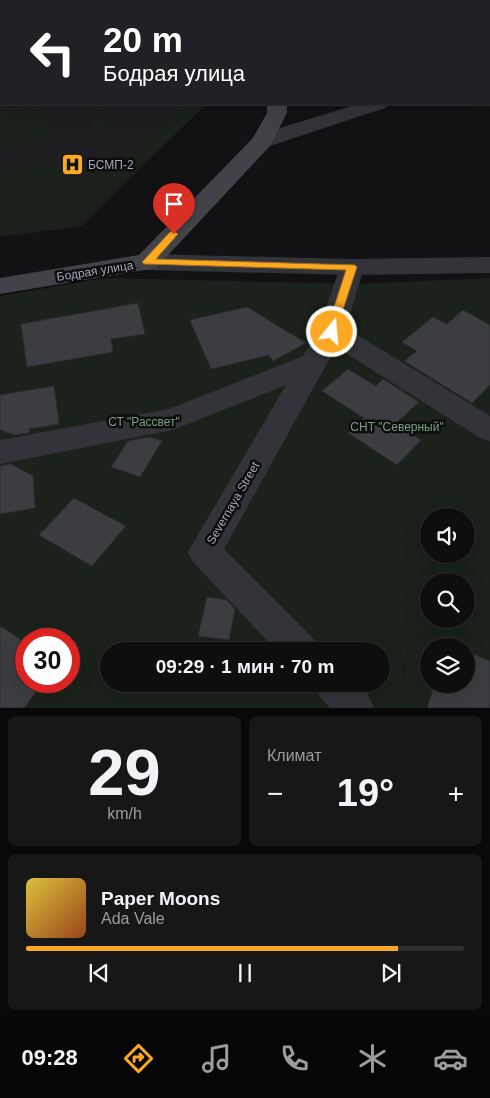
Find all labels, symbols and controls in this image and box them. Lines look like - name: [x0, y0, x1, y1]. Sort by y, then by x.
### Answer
- icon: left: [20, 20, 85, 85]
- text: 20 m: [103, 20, 183, 59]
- text: Бодрая улица: [103, 61, 245, 86]
- hospital icon: БСМП-2: [60, 153, 84, 177]
- place label: БСМП-2: [88, 158, 134, 172]
- pin: [153, 183, 195, 234]
- icon: arrive: [160, 190, 188, 218]
- street label: Бодрая улица: [56, 258, 135, 284]
- position arrow: [305, 305, 357, 357]
- park label: СТ "Рассвет": [108, 415, 180, 429]
- park label: СНТ "Северный": [350, 420, 444, 434]
- street label: Severnaya Street: [204, 459, 263, 547]
- map controls: [420, 508, 475, 693]
- button: sound: [420, 508, 475, 563]
- button: search: [420, 573, 475, 628]
- speed limit sign: 30: [15, 628, 80, 693]
- button: layers: [420, 638, 475, 693]
- text: 09:29 · 1 мин · 70 m: [156, 656, 334, 677]
- text: 29: [88, 736, 161, 809]
- text: Климат: [267, 747, 321, 764]
- text: 19°: [337, 772, 394, 814]
- text: −: [267, 778, 283, 809]
- text: +: [448, 778, 464, 809]
- text: km/h: [107, 805, 142, 822]
- text: Paper Moons: [101, 888, 220, 909]
- text: Ada Vale: [101, 910, 165, 927]
- icon: previous: [85, 959, 113, 987]
- icon: pause: [231, 959, 259, 987]
- icon: next: [377, 959, 405, 987]
- icon: directions: [121, 1041, 156, 1076]
- icon: music: [199, 1041, 234, 1076]
- icon: phone: [277, 1041, 312, 1076]
- icon: climate: [355, 1041, 390, 1076]
- icon: car: [433, 1041, 468, 1076]
- text: 09:28: [22, 1045, 78, 1070]

